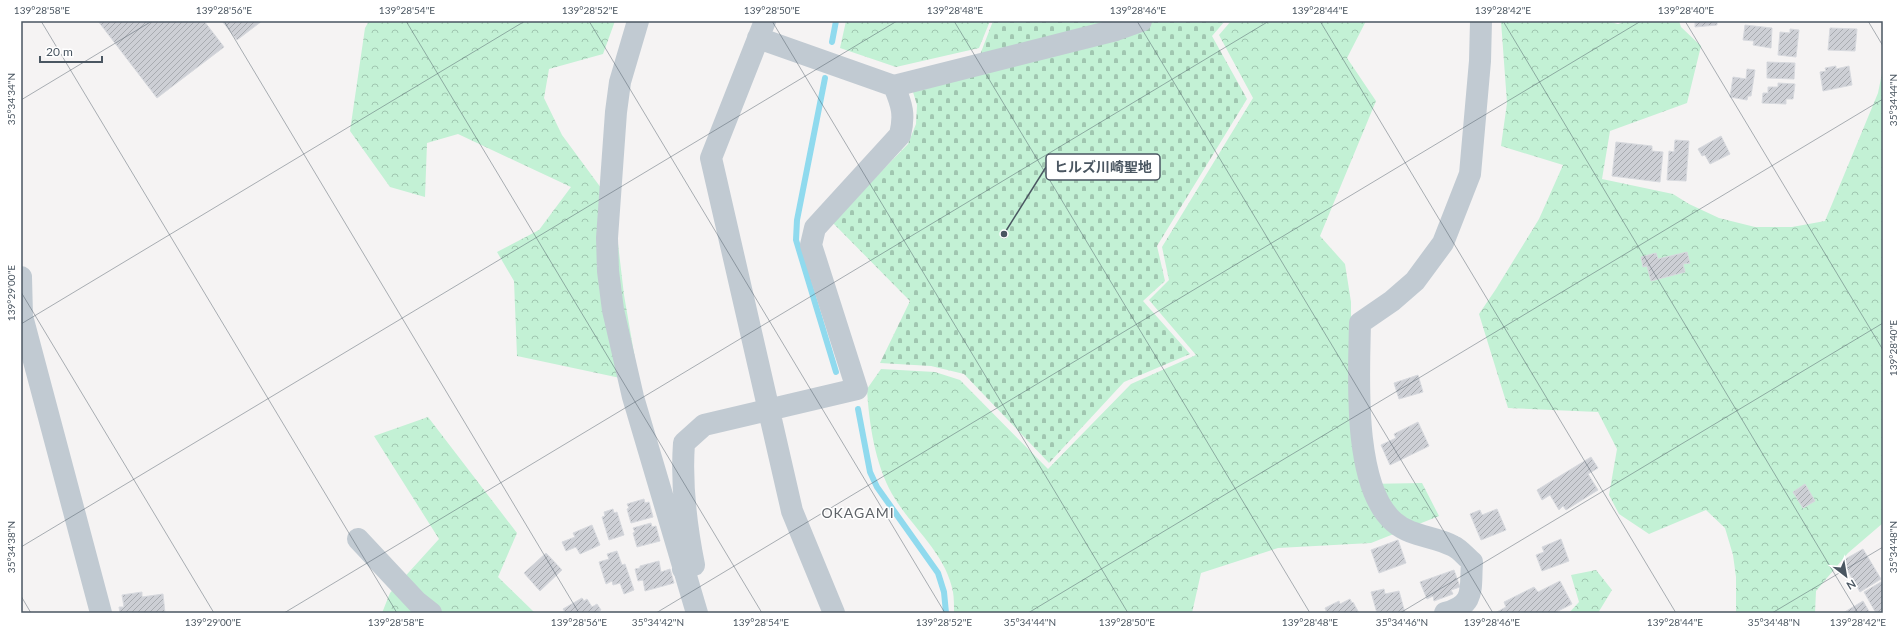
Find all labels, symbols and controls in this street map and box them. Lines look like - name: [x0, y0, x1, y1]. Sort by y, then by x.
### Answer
- text: 139°28'58"E: [14, 4, 70, 16]
- text: 139°28'56"E: [196, 4, 252, 16]
- text: 139°28'54"E: [379, 4, 435, 16]
- text: 139°28'52"E: [562, 4, 618, 16]
- text: 139°28'50"E: [744, 4, 800, 16]
- text: 139°28'48"E: [927, 4, 983, 16]
- text: 139°28'46"E: [1110, 4, 1166, 16]
- text: 139°28'44"E: [1292, 4, 1348, 16]
- text: 139°28'42"E: [1475, 4, 1531, 16]
- text: 139°28'40"E: [1658, 4, 1714, 16]
- scale bar: [40, 38, 102, 64]
- text: 20 m: [46, 44, 73, 59]
- text: 35°34'34"N: [5, 73, 17, 125]
- text: 35°34'44"N: [1887, 74, 1899, 126]
- callout: ヒルズ川崎聖地: [1046, 154, 1160, 180]
- text: ヒルズ川崎聖地: [1054, 158, 1152, 175]
- text: 139°29'00"E: [5, 265, 17, 321]
- text: 139°28'40"E: [1887, 320, 1899, 376]
- district label: OKAGAMI: [821, 504, 895, 521]
- text: 35°34'38"N: [5, 521, 17, 573]
- text: 35°34'48"N: [1887, 521, 1899, 573]
- north arrow: [1826, 556, 1866, 596]
- text: N: [1844, 577, 1858, 593]
- text: 139°29'00"E: [185, 616, 241, 628]
- text: 139°28'58"E: [368, 616, 424, 628]
- text: 139°28'56"E: [551, 616, 607, 628]
- text: 35°34'42"N: [632, 616, 684, 628]
- text: 139°28'54"E: [733, 616, 789, 628]
- text: 139°28'52"E: [916, 616, 972, 628]
- text: 35°34'44"N: [1004, 616, 1056, 628]
- text: 139°28'50"E: [1099, 616, 1155, 628]
- text: 139°28'48"E: [1282, 616, 1338, 628]
- text: 35°34'46"N: [1376, 616, 1428, 628]
- text: 139°28'46"E: [1464, 616, 1520, 628]
- text: 139°28'44"E: [1647, 616, 1703, 628]
- text: 35°34'48"N: [1748, 616, 1800, 628]
- text: 139°28'42"E: [1830, 616, 1886, 628]

